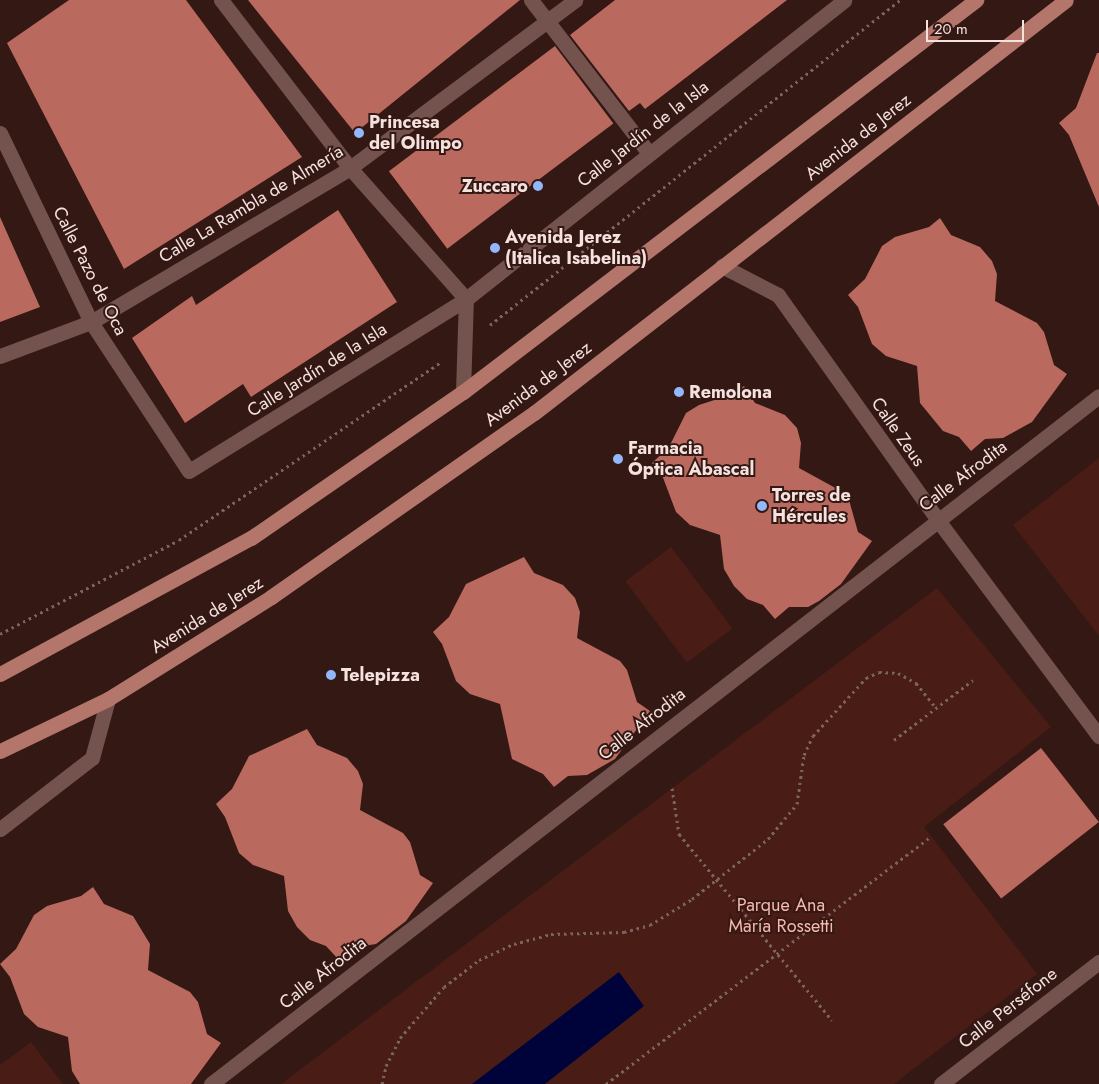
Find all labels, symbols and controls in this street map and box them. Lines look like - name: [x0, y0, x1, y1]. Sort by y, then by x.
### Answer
- scale bar: [929, 10, 1026, 42]
- text: 20 m: [934, 18, 968, 40]
- street label: Calle Jardín de la Isla: [573, 76, 713, 192]
- street label: Avenida de Jerez: [801, 89, 915, 185]
- place label: Princesa del Olimpo: [369, 112, 462, 154]
- marker: Princesa del Olimpo: [353, 127, 365, 139]
- street label: Calle La Rambla de Almería: [155, 140, 347, 268]
- place label: Zuccaro: [462, 175, 528, 197]
- marker: Zuccaro: [532, 180, 544, 192]
- street label: Calle Pazo de Oca: [48, 203, 132, 339]
- place label: Avenida Jerez (Italica Isabelina): [505, 227, 647, 270]
- marker: Avenida Jerez (Italica Isabelina): [489, 242, 501, 254]
- street label: Calle Jardín de la Isla: [243, 318, 391, 422]
- street label: Avenida de Jerez: [480, 337, 596, 431]
- place label: Remolona: [689, 381, 772, 403]
- marker: Remolona: [673, 386, 685, 398]
- street label: Calle Zeus: [866, 393, 930, 471]
- street label: Calle Afrodita: [915, 436, 1011, 516]
- place label: Farmacia Óptica Abascal: [628, 438, 754, 480]
- marker: Farmacia Óptica Abascal: [612, 453, 624, 465]
- place label: Torres de Hércules: [772, 485, 851, 528]
- marker: Torres de Hércules: [756, 500, 768, 512]
- street label: Avenida de Jerez: [147, 572, 267, 658]
- place label: Telepizza: [341, 664, 420, 686]
- marker: Telepizza: [325, 669, 337, 681]
- street label: Calle Afrodita: [594, 683, 690, 765]
- park label: Parque Ana María Rossetti: [728, 895, 834, 938]
- street label: Calle Afrodita: [275, 932, 371, 1014]
- street label: Calle Perséfone: [954, 963, 1062, 1053]

